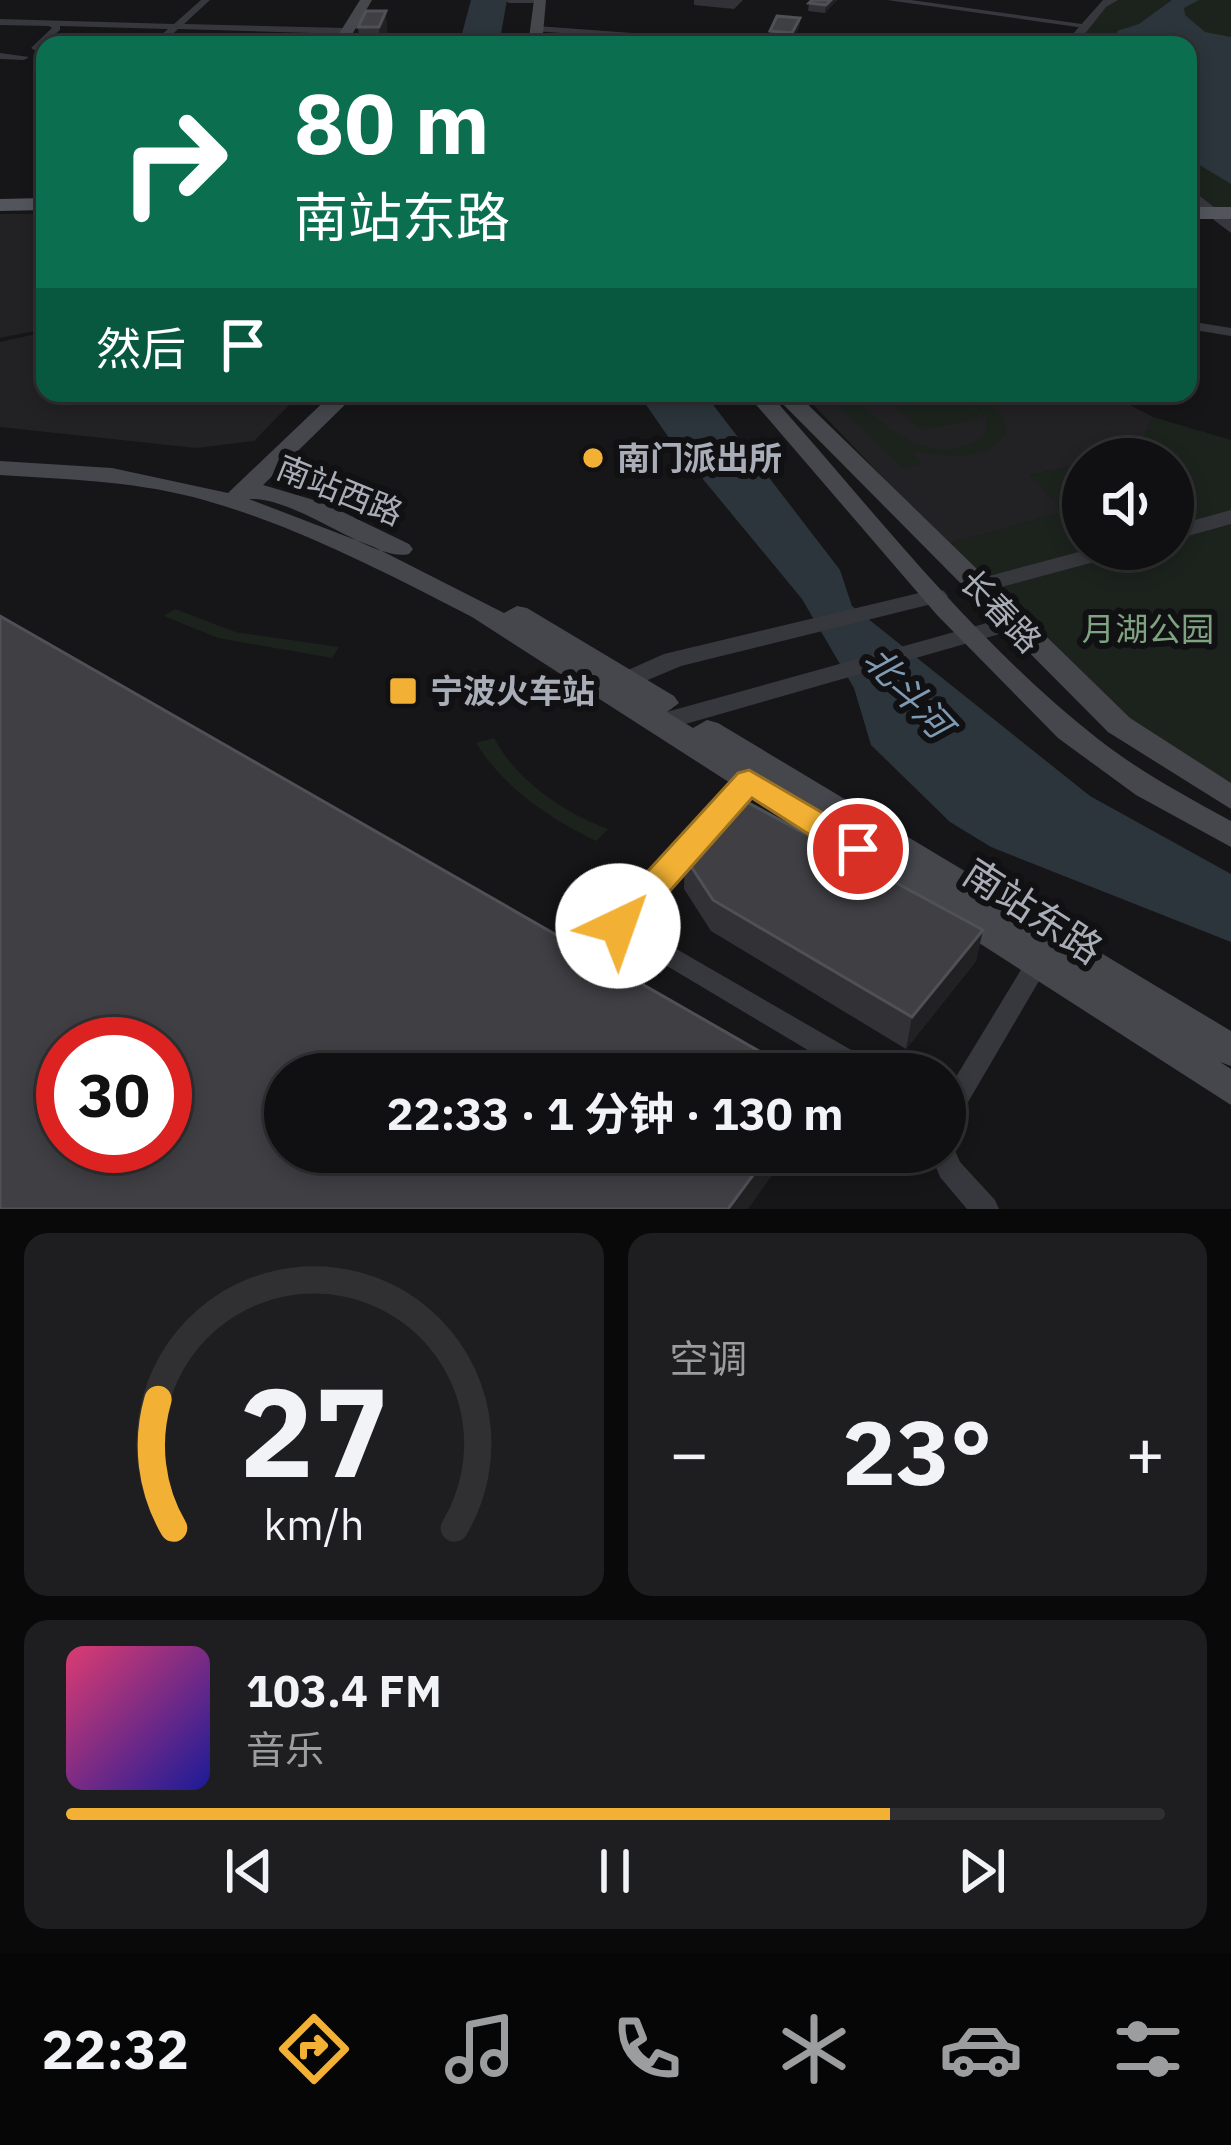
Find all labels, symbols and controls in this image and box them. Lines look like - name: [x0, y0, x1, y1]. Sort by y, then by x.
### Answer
- text: 80 m: [294, 68, 490, 177]
- icon: right: [96, 84, 252, 240]
- text: 南站东路: [294, 182, 510, 252]
- icon: arrive: [210, 312, 276, 378]
- text: 然后: [96, 319, 186, 377]
- place label: 南门派出所: [617, 436, 782, 479]
- map controls: [1062, 438, 1194, 570]
- button: sound: [1062, 438, 1194, 570]
- street label: 南站西路: [271, 445, 409, 534]
- marker: 南门派出所: [580, 445, 606, 471]
- street label: 长春路: [952, 560, 1051, 661]
- park label: 月湖公园: [1082, 607, 1214, 650]
- water label: 北斗河: [854, 636, 966, 752]
- place label: 宁波火车站: [430, 669, 595, 712]
- marker: 宁波火车站: [387, 675, 419, 707]
- pin: [807, 798, 909, 900]
- icon: arrive: [825, 816, 891, 882]
- street label: 南站东路: [954, 847, 1113, 974]
- position arrow: [555, 863, 681, 989]
- speed limit sign: 30: [36, 1017, 192, 1173]
- text: 22:33 · 1 分钟 · 130 m: [386, 1084, 844, 1142]
- text: 空调: [670, 1333, 748, 1384]
- text: 27: [239, 1349, 389, 1511]
- text: 23°: [842, 1393, 992, 1510]
- text: −: [670, 1409, 709, 1495]
- text: +: [1125, 1409, 1165, 1495]
- text: km/h: [263, 1495, 364, 1551]
- text: 103.4 FM: [246, 1661, 442, 1719]
- text: 音乐: [246, 1724, 324, 1775]
- icon: previous: [216, 1838, 282, 1904]
- icon: pause: [582, 1838, 648, 1904]
- icon: next: [949, 1838, 1015, 1904]
- icon: directions: [272, 2007, 356, 2091]
- icon: music: [438, 2007, 522, 2091]
- icon: phone: [605, 2007, 689, 2091]
- icon: climate: [772, 2007, 856, 2091]
- icon: car: [939, 2007, 1023, 2091]
- icon: filters: [1106, 2007, 1190, 2091]
- text: 22:32: [41, 2014, 189, 2084]

